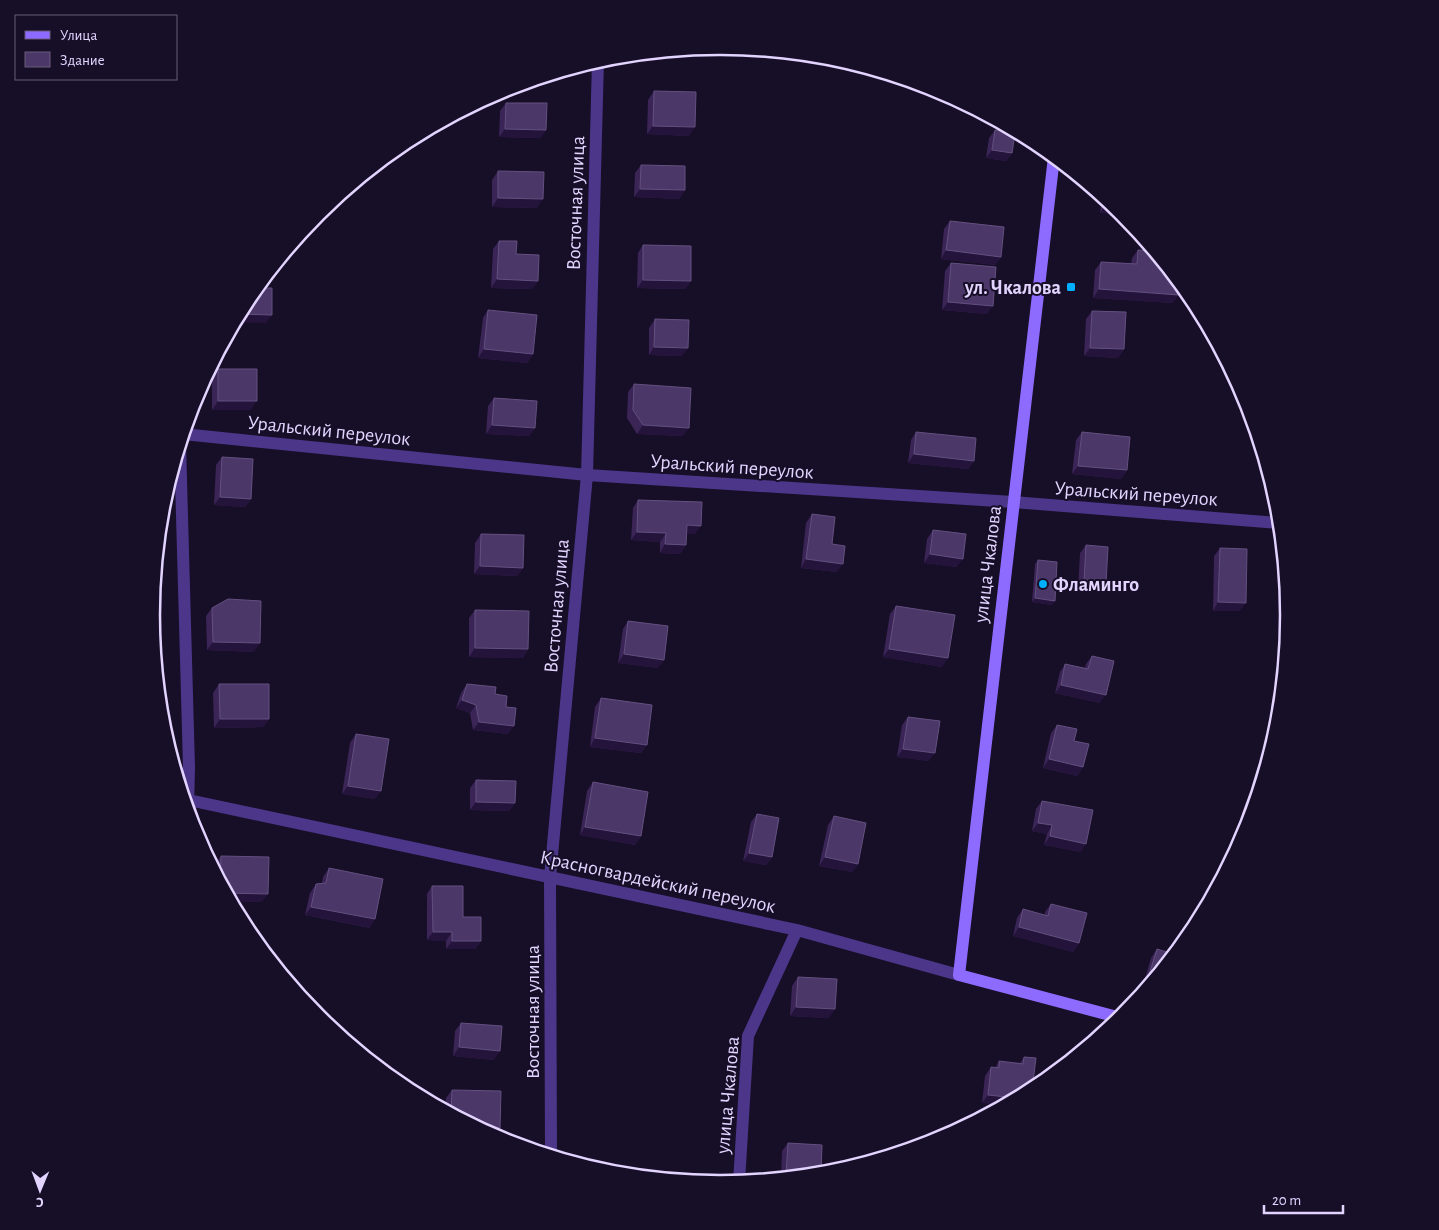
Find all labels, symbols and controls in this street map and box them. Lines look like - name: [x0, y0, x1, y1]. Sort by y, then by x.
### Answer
- legend: [15, 15, 178, 80]
- text: Улица: [60, 28, 97, 43]
- text: Здание: [60, 53, 105, 68]
- street label: Восточная улица: [564, 135, 588, 271]
- place label: ул. Чкалова: [964, 278, 1062, 298]
- marker: ул. Чкалова: [1065, 281, 1077, 293]
- street label: Уральский переулок: [247, 413, 411, 449]
- street label: Уральский переулок: [650, 451, 814, 483]
- street label: Уральский переулок: [1054, 478, 1218, 510]
- street label: улица Чкалова: [971, 505, 1005, 625]
- street label: Восточная улица: [541, 538, 573, 674]
- place label: Фламинго: [1053, 575, 1139, 595]
- marker: Фламинго: [1037, 578, 1049, 590]
- street label: Красногвардейский переулок: [538, 847, 777, 917]
- street label: Восточная улица: [523, 945, 543, 1079]
- street label: улица Чкалова: [713, 1036, 743, 1156]
- north arrow: [15, 1165, 65, 1215]
- scale bar: [1264, 1182, 1343, 1214]
- text: 20 m: [1272, 1193, 1301, 1208]
- text: С: [36, 1195, 44, 1209]

